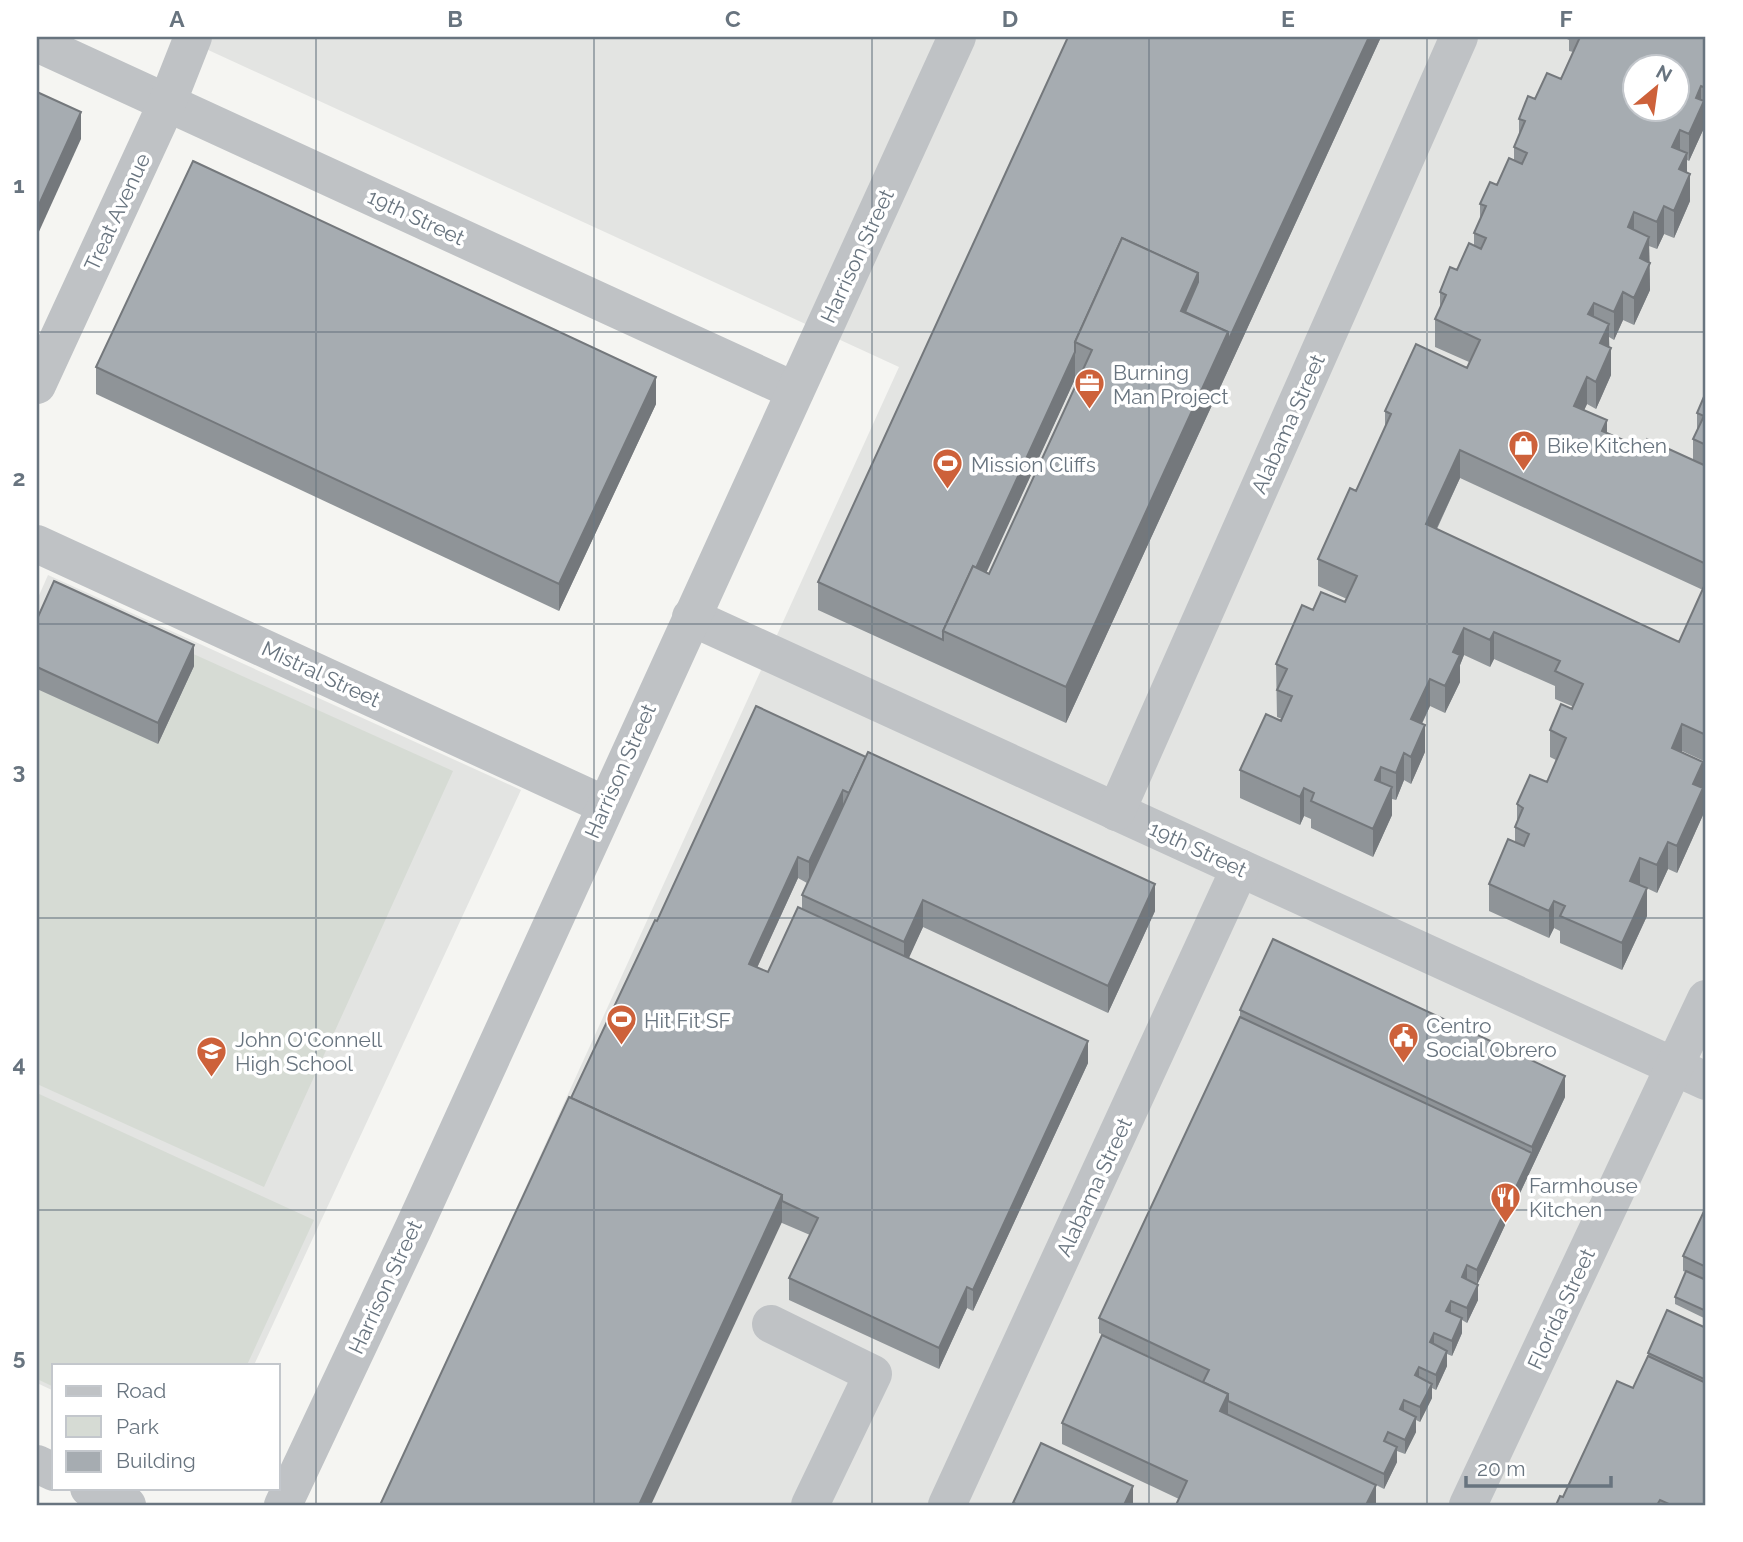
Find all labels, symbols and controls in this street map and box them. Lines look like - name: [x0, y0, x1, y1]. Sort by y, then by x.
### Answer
- text: A: [169, 5, 185, 32]
- text: B: [447, 5, 463, 32]
- text: C: [725, 5, 741, 32]
- text: D: [1002, 5, 1018, 32]
- text: E: [1281, 5, 1295, 32]
- text: F: [1559, 5, 1573, 32]
- north arrow: [1620, 52, 1690, 122]
- text: N: [1653, 60, 1676, 86]
- street label: Treat Avenue: [79, 149, 155, 275]
- text: 1: [13, 171, 25, 198]
- street label: 19th Street: [364, 184, 468, 250]
- street label: Harrison Street: [815, 185, 899, 327]
- street label: Alabama Street: [1246, 350, 1330, 498]
- place label: Burning Man Project: [1113, 360, 1229, 409]
- office icon: Burning Man Project: [1073, 367, 1107, 411]
- shop icon: Bike Kitchen: [1507, 428, 1541, 472]
- place label: Bike Kitchen: [1547, 433, 1667, 458]
- sports icon: Mission Cliffs: [931, 447, 965, 491]
- place label: Mission Cliffs: [971, 452, 1096, 477]
- text: 2: [13, 464, 25, 491]
- street label: Mistral Street: [258, 636, 384, 712]
- street label: Harrison Street: [579, 700, 661, 842]
- text: 3: [13, 757, 25, 784]
- street label: 19th Street: [1146, 816, 1250, 882]
- sports icon: Hit Fit SF: [604, 1003, 638, 1047]
- place label: Hit Fit SF: [644, 1008, 731, 1033]
- place label: Centro Social Obrero: [1426, 1013, 1557, 1062]
- public building icon: Centro Social Obrero: [1386, 1020, 1420, 1064]
- place label: John O'Connell High School: [235, 1027, 383, 1076]
- school or university icon: John O'Connell High School: [195, 1034, 229, 1078]
- text: 4: [12, 1050, 26, 1077]
- street label: Alabama Street: [1051, 1114, 1137, 1260]
- place label: Farmhouse Kitchen: [1529, 1173, 1638, 1222]
- restaurant icon: Farmhouse Kitchen: [1489, 1180, 1523, 1224]
- street label: Harrison Street: [343, 1216, 427, 1358]
- street label: Florida Street: [1522, 1245, 1600, 1373]
- text: 5: [13, 1343, 26, 1370]
- legend: [52, 1364, 280, 1490]
- text: Road: [116, 1378, 166, 1403]
- text: Park: [116, 1414, 159, 1439]
- scale bar: [1466, 1444, 1612, 1488]
- text: Building: [116, 1448, 196, 1473]
- text: 20 m: [1477, 1456, 1525, 1481]

